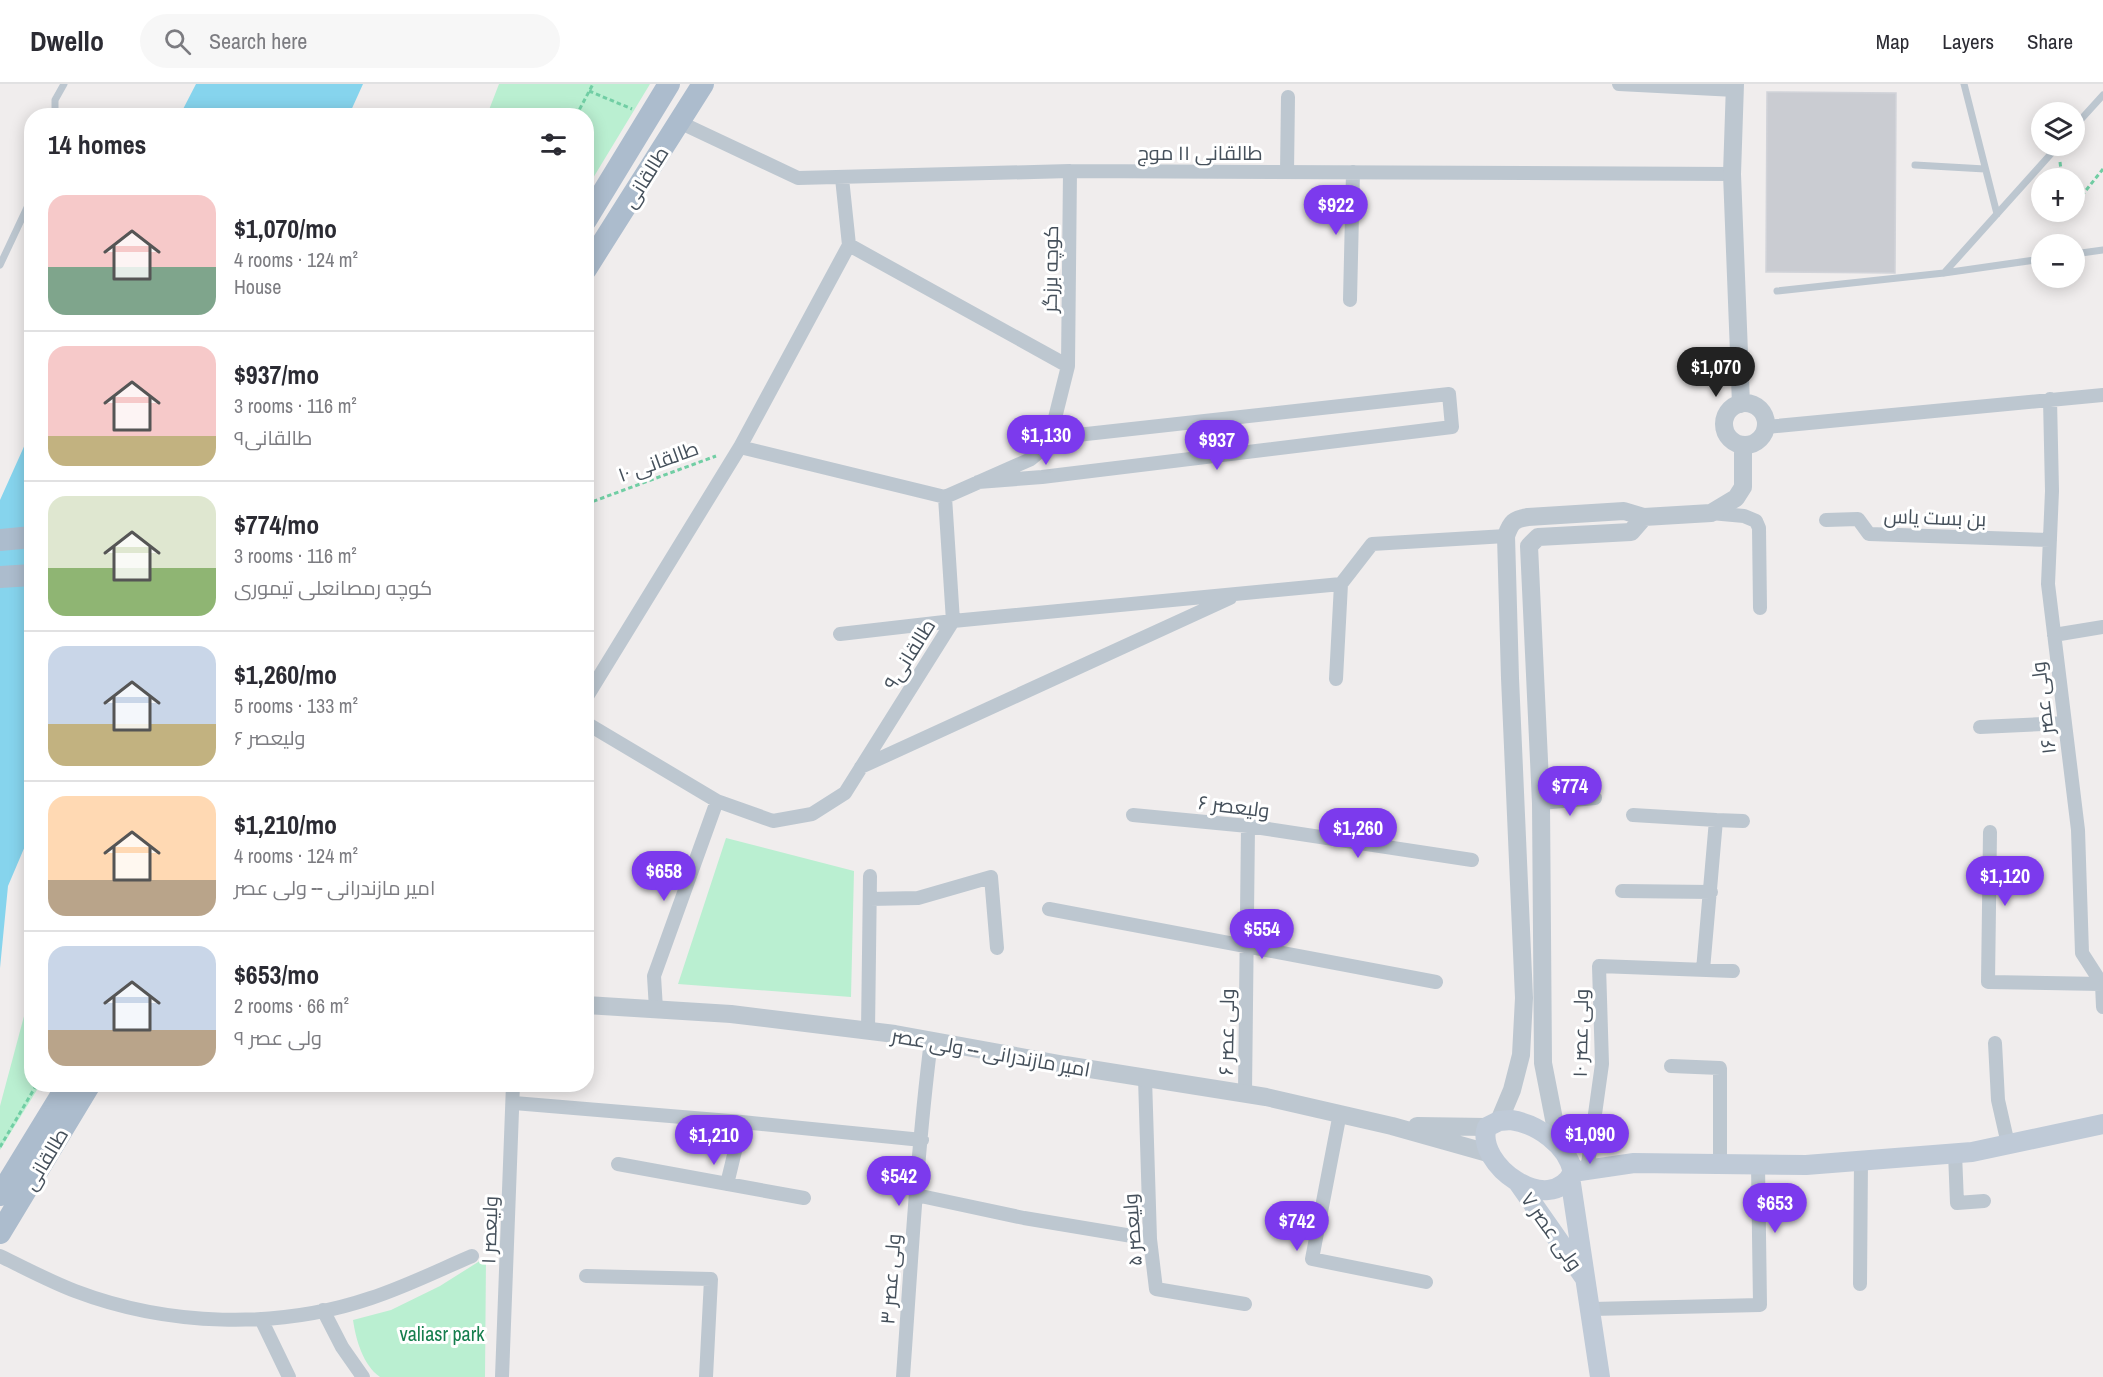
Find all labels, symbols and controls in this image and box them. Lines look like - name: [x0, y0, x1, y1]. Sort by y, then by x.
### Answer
- search box: [140, 14, 560, 68]
- text: Dwello: [30, 22, 104, 60]
- icon: search: [161, 25, 194, 58]
- text: Search here: [209, 26, 307, 56]
- text: Map: [1876, 27, 1909, 56]
- text: Layers: [1942, 27, 1994, 56]
- text: Share: [2027, 27, 2073, 56]
- map controls: [2031, 102, 2085, 288]
- button: layers: [2031, 102, 2085, 156]
- text: 14 homes: [48, 127, 146, 162]
- icon: filters: [537, 128, 570, 161]
- street label: طالقانی ۱۱ موج: [1137, 139, 1263, 167]
- street label: طالقانی: [616, 141, 674, 213]
- button: +: [2031, 168, 2085, 222]
- pin: $922: [1300, 185, 1372, 236]
- text: $922: [1318, 191, 1354, 218]
- text: $1,070/mo: [234, 211, 337, 246]
- icon: home: [96, 219, 168, 291]
- street label: کوچه برزگر: [1036, 225, 1064, 314]
- button: −: [2031, 234, 2085, 288]
- text: 4 rooms · 124 m²: [234, 246, 358, 273]
- text: House: [234, 273, 281, 300]
- pin: $1,070: [1667, 347, 1765, 398]
- text: $1,070: [1691, 353, 1741, 380]
- text: $937/mo: [234, 357, 319, 392]
- icon: home: [96, 370, 168, 442]
- text: 3 rooms · 116 m²: [234, 392, 357, 419]
- pin: $1,130: [997, 415, 1095, 466]
- pin: $937: [1181, 420, 1253, 471]
- text: $1,130: [1021, 421, 1071, 448]
- text: طالقانی۹: [234, 424, 312, 451]
- text: $937: [1199, 426, 1235, 453]
- street label: طالقانی ۱۰: [614, 434, 702, 488]
- street label: بن بست یاس: [1883, 502, 1987, 532]
- text: $774/mo: [234, 507, 319, 542]
- icon: home: [96, 520, 168, 592]
- text: 3 rooms · 116 m²: [234, 542, 357, 569]
- text: کوچه رمصانعلی تیموری: [234, 574, 432, 601]
- street label: طالقانی۹: [877, 614, 941, 694]
- text: $1,260/mo: [234, 657, 337, 692]
- street label: ولی عصر ۱۶: [2024, 660, 2062, 756]
- icon: home: [96, 670, 168, 742]
- text: 5 rooms · 133 m²: [234, 692, 358, 719]
- text: ولیعصر ۶: [234, 724, 306, 751]
- pin: $774: [1534, 766, 1606, 817]
- text: $774: [1552, 772, 1588, 799]
- street label: ولیعصر ۶: [1197, 788, 1271, 824]
- text: $1,210/mo: [234, 807, 337, 842]
- pin: $1,260: [1309, 808, 1407, 859]
- text: $1,260: [1333, 814, 1383, 841]
- icon: home: [96, 820, 168, 892]
- text: 4 rooms · 124 m²: [234, 842, 358, 869]
- pin: $658: [628, 851, 700, 902]
- pin: $1,120: [1956, 856, 2054, 907]
- text: $658: [646, 857, 682, 884]
- text: $1,120: [1980, 862, 2030, 889]
- text: امیر مازندرانی -- ولی عصر: [234, 874, 435, 901]
- pin: $554: [1226, 909, 1298, 960]
- text: $554: [1244, 915, 1280, 942]
- text: $653/mo: [234, 957, 319, 992]
- icon: home: [96, 970, 168, 1042]
- street label: ولی عصر ۶: [1212, 988, 1240, 1076]
- street label: ولی عصر ۱۰: [1566, 988, 1594, 1078]
- text: 2 rooms · 66 m²: [234, 992, 349, 1019]
- street label: امیر مازندرانی -- ولی عصر: [889, 1021, 1092, 1083]
- text: ولی عصر ۹: [234, 1024, 322, 1051]
- pin: $1,090: [1541, 1114, 1639, 1165]
- pin: $1,210: [665, 1115, 763, 1166]
- text: $1,090: [1565, 1120, 1615, 1147]
- text: $1,210: [689, 1121, 739, 1148]
- street label: طالقانی: [16, 1123, 74, 1195]
- pin: $542: [863, 1156, 935, 1207]
- text: $542: [881, 1162, 917, 1189]
- pin: $653: [1739, 1183, 1811, 1234]
- street label: ولی عصر ۷: [1515, 1186, 1589, 1276]
- text: $653: [1757, 1189, 1793, 1216]
- street label: ولیعصر ۵: [1116, 1193, 1148, 1267]
- street label: ولیعصر ۱: [474, 1195, 504, 1265]
- pin: $742: [1261, 1201, 1333, 1252]
- text: $742: [1279, 1207, 1315, 1234]
- street label: ولی عصر ۳: [873, 1233, 907, 1325]
- park label: valiasr park: [400, 1320, 485, 1347]

